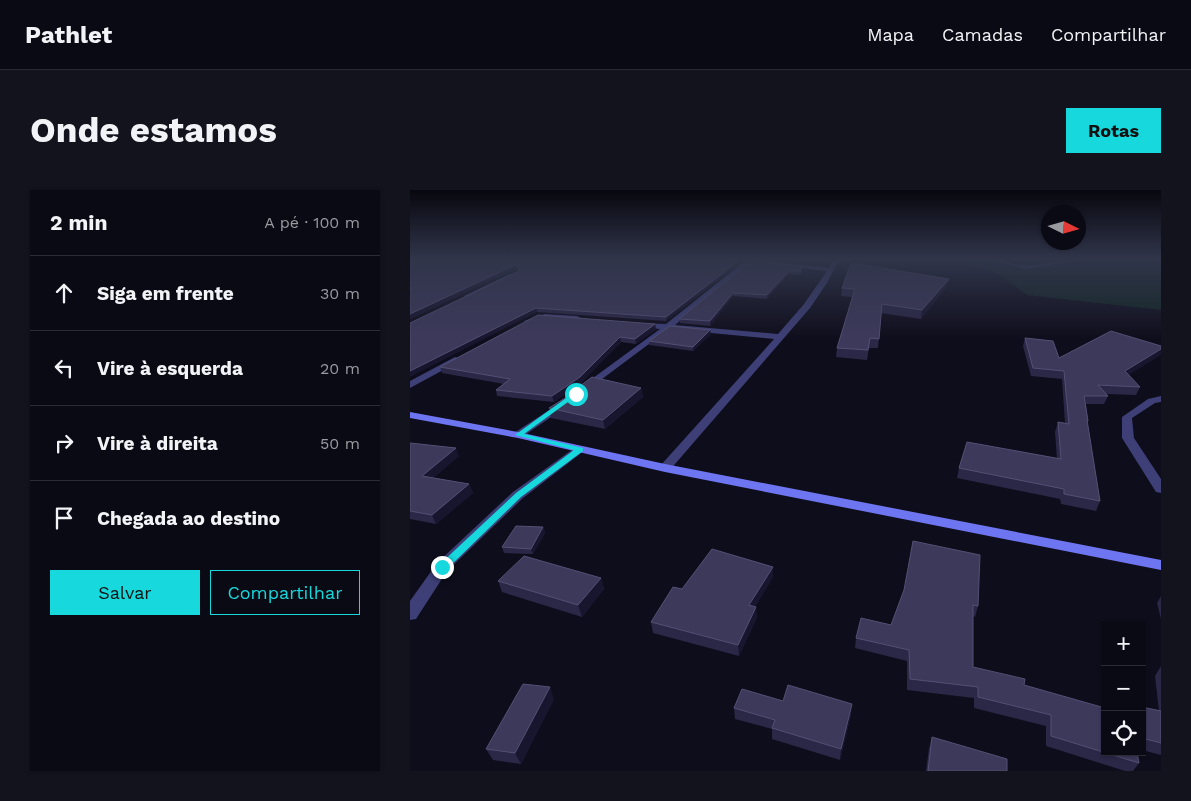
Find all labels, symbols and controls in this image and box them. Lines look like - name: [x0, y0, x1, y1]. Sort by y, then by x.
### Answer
- text: Pathlet: [25, 21, 112, 49]
- text: Mapa: [867, 24, 914, 45]
- text: Camadas: [942, 24, 1023, 45]
- text: Compartilhar: [1051, 24, 1166, 45]
- button: Rotas: [1066, 108, 1161, 153]
- text: Onde estamos: [30, 109, 277, 151]
- north arrow: [1041, 205, 1086, 250]
- text: 2 min: [50, 210, 107, 235]
- text: A pé · 100 m: [264, 213, 360, 232]
- icon: ahead: [50, 279, 78, 307]
- text: Siga em frente: [97, 282, 234, 305]
- text: 30 m: [320, 284, 360, 303]
- icon: left: [50, 354, 78, 382]
- text: Vire à esquerda: [97, 357, 243, 380]
- text: 20 m: [320, 359, 360, 378]
- route start: [565, 383, 588, 406]
- icon: right: [50, 429, 78, 457]
- text: Vire à direita: [97, 432, 218, 455]
- text: 50 m: [320, 434, 360, 453]
- icon: arrive: [50, 504, 78, 532]
- text: Chegada ao destino: [97, 507, 280, 530]
- route end: [431, 556, 454, 579]
- button: Salvar: [50, 570, 200, 615]
- button: Compartilhar: [210, 570, 360, 615]
- map controls: [1101, 621, 1146, 756]
- button: +: [1101, 621, 1146, 666]
- button: −: [1101, 666, 1146, 711]
- button: locate: [1101, 711, 1146, 756]

